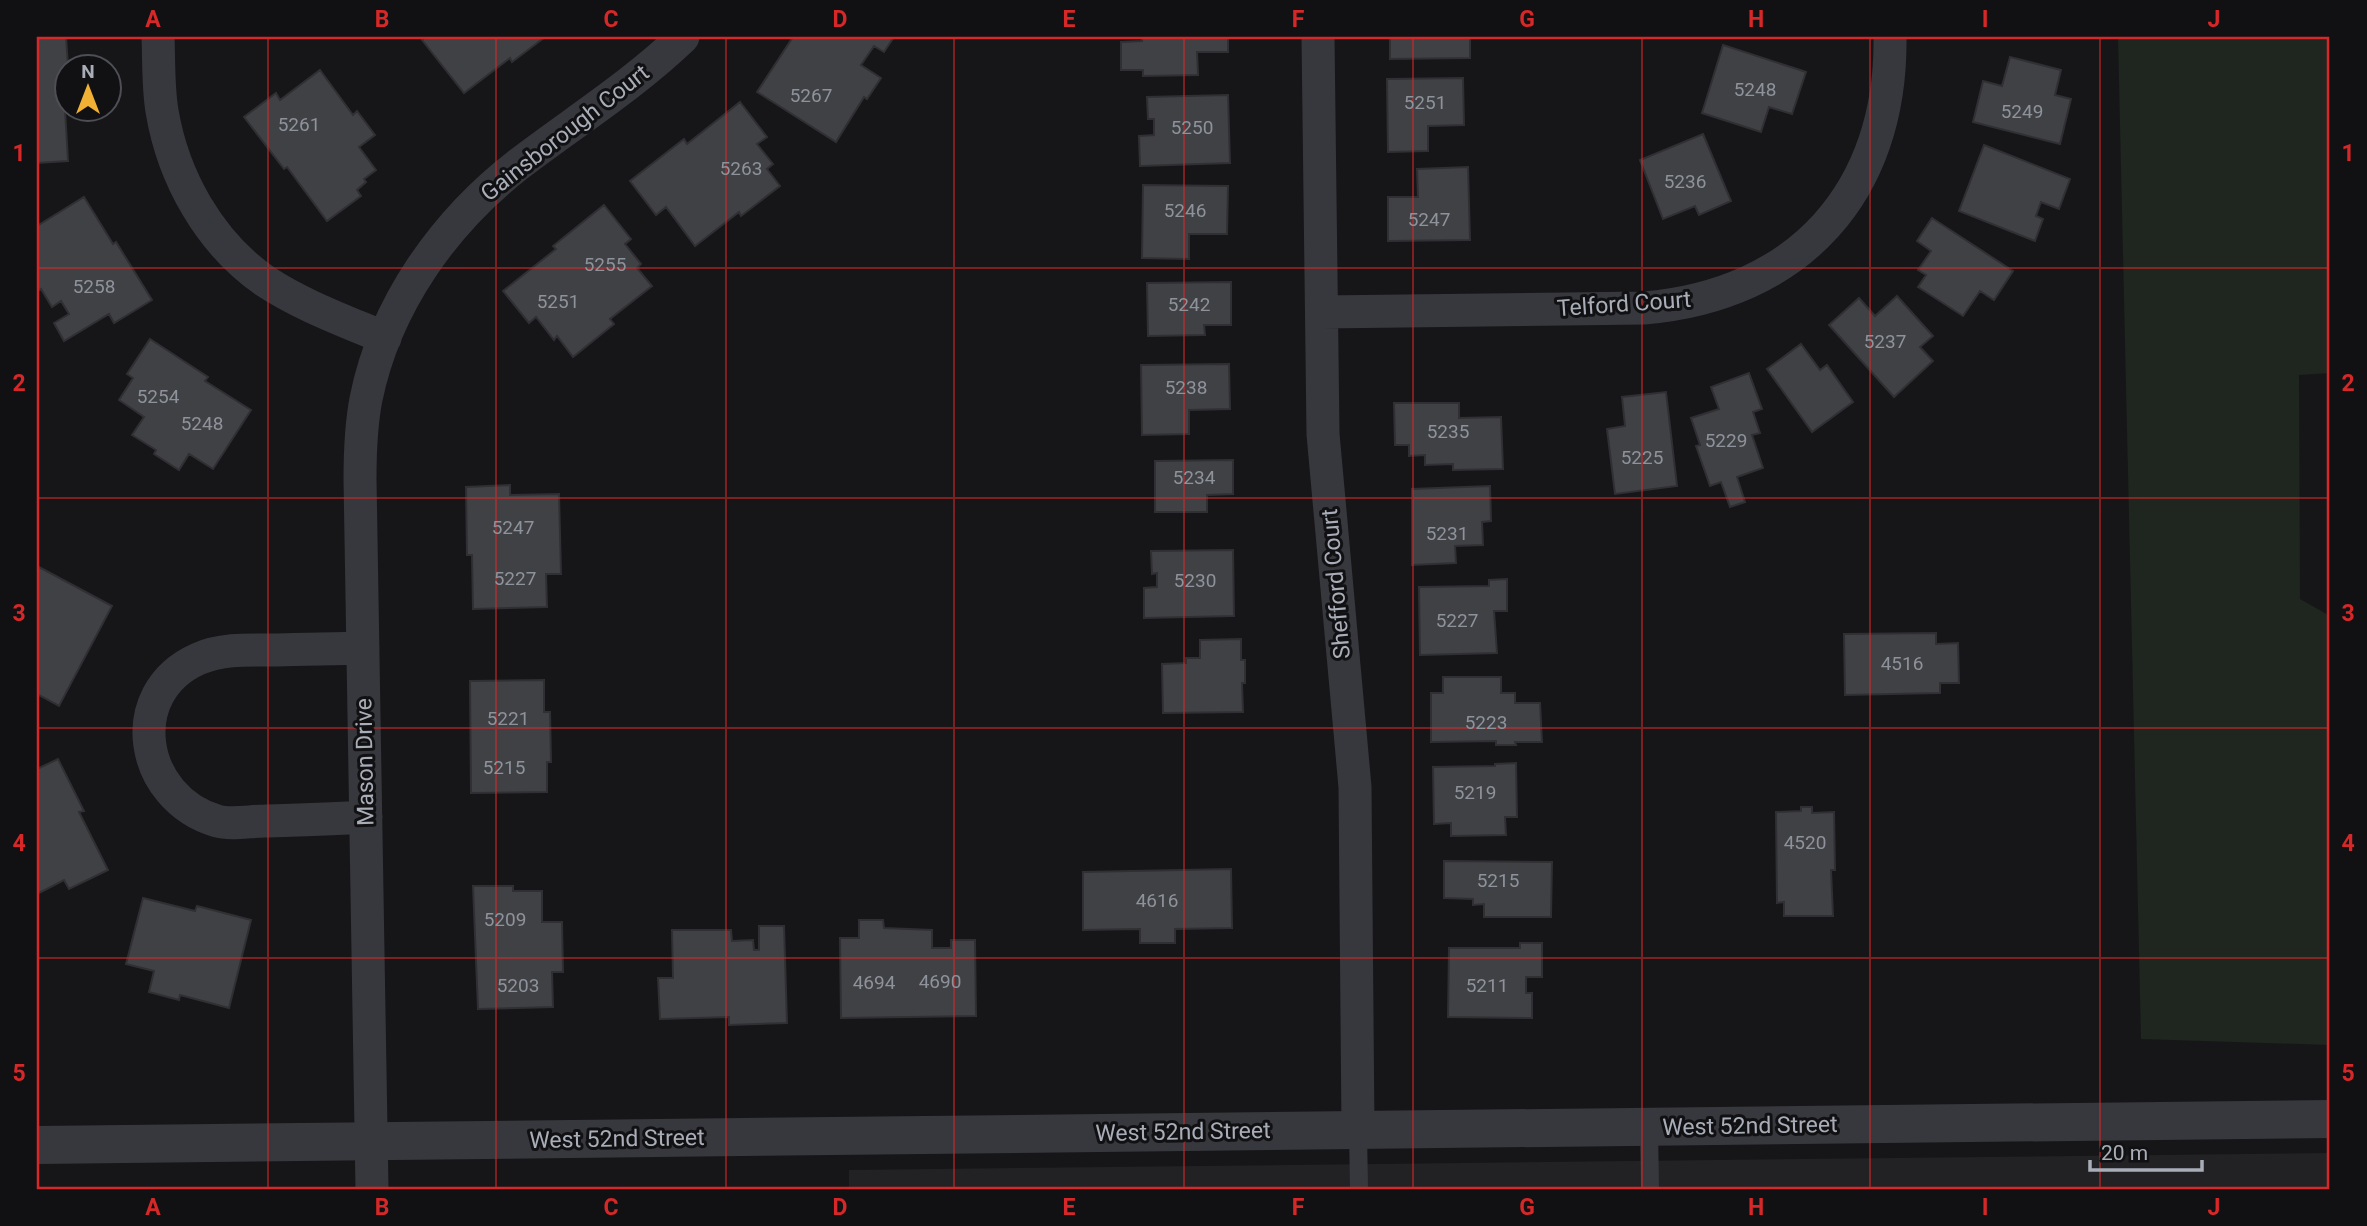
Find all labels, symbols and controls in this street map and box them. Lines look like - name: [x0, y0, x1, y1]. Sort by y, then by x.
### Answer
- text: A: [145, 6, 161, 33]
- text: B: [375, 6, 389, 33]
- text: C: [603, 6, 619, 33]
- text: D: [833, 6, 847, 33]
- text: E: [1063, 6, 1076, 33]
- text: F: [1292, 6, 1305, 33]
- text: G: [1519, 6, 1535, 33]
- text: H: [1748, 6, 1764, 33]
- text: I: [1982, 6, 1988, 33]
- text: J: [2208, 6, 2220, 33]
- north arrow: [52, 52, 122, 122]
- street label: Gainsborough Court: [476, 59, 654, 207]
- text: N: [81, 60, 95, 83]
- house number: 5248: [1734, 78, 1776, 101]
- house number: 5267: [790, 84, 832, 107]
- house number: 5251: [1404, 91, 1446, 114]
- house number: 5249: [2001, 100, 2043, 123]
- house number: 5261: [278, 113, 320, 136]
- house number: 5250: [1171, 116, 1213, 139]
- text: 1: [12, 140, 26, 167]
- text: 1: [2341, 140, 2355, 167]
- house number: 5263: [720, 157, 762, 180]
- house number: 5236: [1664, 170, 1706, 193]
- house number: 5246: [1164, 199, 1206, 222]
- house number: 5247: [1408, 208, 1450, 231]
- house number: 5255: [584, 253, 626, 276]
- house number: 5258: [73, 275, 115, 298]
- street label: Telford Court: [1556, 286, 1692, 322]
- house number: 5251: [537, 290, 579, 313]
- house number: 5242: [1168, 293, 1210, 316]
- house number: 5237: [1864, 330, 1906, 353]
- text: 2: [12, 370, 26, 397]
- text: 2: [2341, 370, 2355, 397]
- house number: 5238: [1165, 376, 1207, 399]
- house number: 5254: [137, 385, 180, 408]
- house number: 5248: [181, 412, 223, 435]
- house number: 5235: [1427, 420, 1469, 443]
- house number: 5229: [1705, 429, 1747, 452]
- house number: 5225: [1621, 446, 1663, 469]
- house number: 5234: [1173, 466, 1216, 489]
- street label: Shefford Court: [1316, 508, 1356, 660]
- house number: 5247: [492, 516, 534, 539]
- house number: 5231: [1426, 522, 1468, 545]
- house number: 5227: [494, 567, 536, 590]
- house number: 5230: [1174, 569, 1216, 592]
- text: 3: [12, 600, 26, 627]
- text: 3: [2341, 600, 2355, 627]
- house number: 5227: [1436, 609, 1478, 632]
- house number: 4516: [1881, 652, 1923, 675]
- street label: Mason Drive: [350, 698, 380, 826]
- house number: 5221: [487, 707, 529, 730]
- house number: 5223: [1465, 711, 1507, 734]
- house number: 5215: [483, 756, 525, 779]
- house number: 5219: [1454, 781, 1496, 804]
- text: 4: [12, 830, 26, 857]
- text: 4: [2341, 830, 2355, 857]
- house number: 4520: [1784, 831, 1826, 854]
- house number: 5215: [1477, 869, 1519, 892]
- house number: 4616: [1136, 889, 1178, 912]
- house number: 5209: [484, 908, 526, 931]
- house number: 4690: [919, 970, 961, 993]
- house number: 4694: [853, 971, 896, 994]
- house number: 5203: [497, 974, 539, 997]
- house number: 5211: [1466, 974, 1508, 997]
- text: 5: [12, 1060, 26, 1087]
- text: 5: [2341, 1060, 2355, 1087]
- street label: West 52nd Street: [1662, 1111, 1838, 1141]
- street label: West 52nd Street: [1095, 1117, 1271, 1147]
- street label: West 52nd Street: [529, 1124, 705, 1154]
- scale bar: [2090, 1128, 2202, 1172]
- text: 20 m: [2101, 1141, 2148, 1165]
- text: A: [145, 1194, 161, 1221]
- text: B: [375, 1194, 389, 1221]
- text: C: [603, 1194, 619, 1221]
- text: D: [833, 1194, 847, 1221]
- text: E: [1063, 1194, 1076, 1221]
- text: F: [1292, 1194, 1305, 1221]
- text: G: [1519, 1194, 1535, 1221]
- text: H: [1748, 1194, 1764, 1221]
- text: I: [1982, 1194, 1988, 1221]
- text: J: [2208, 1194, 2220, 1221]

